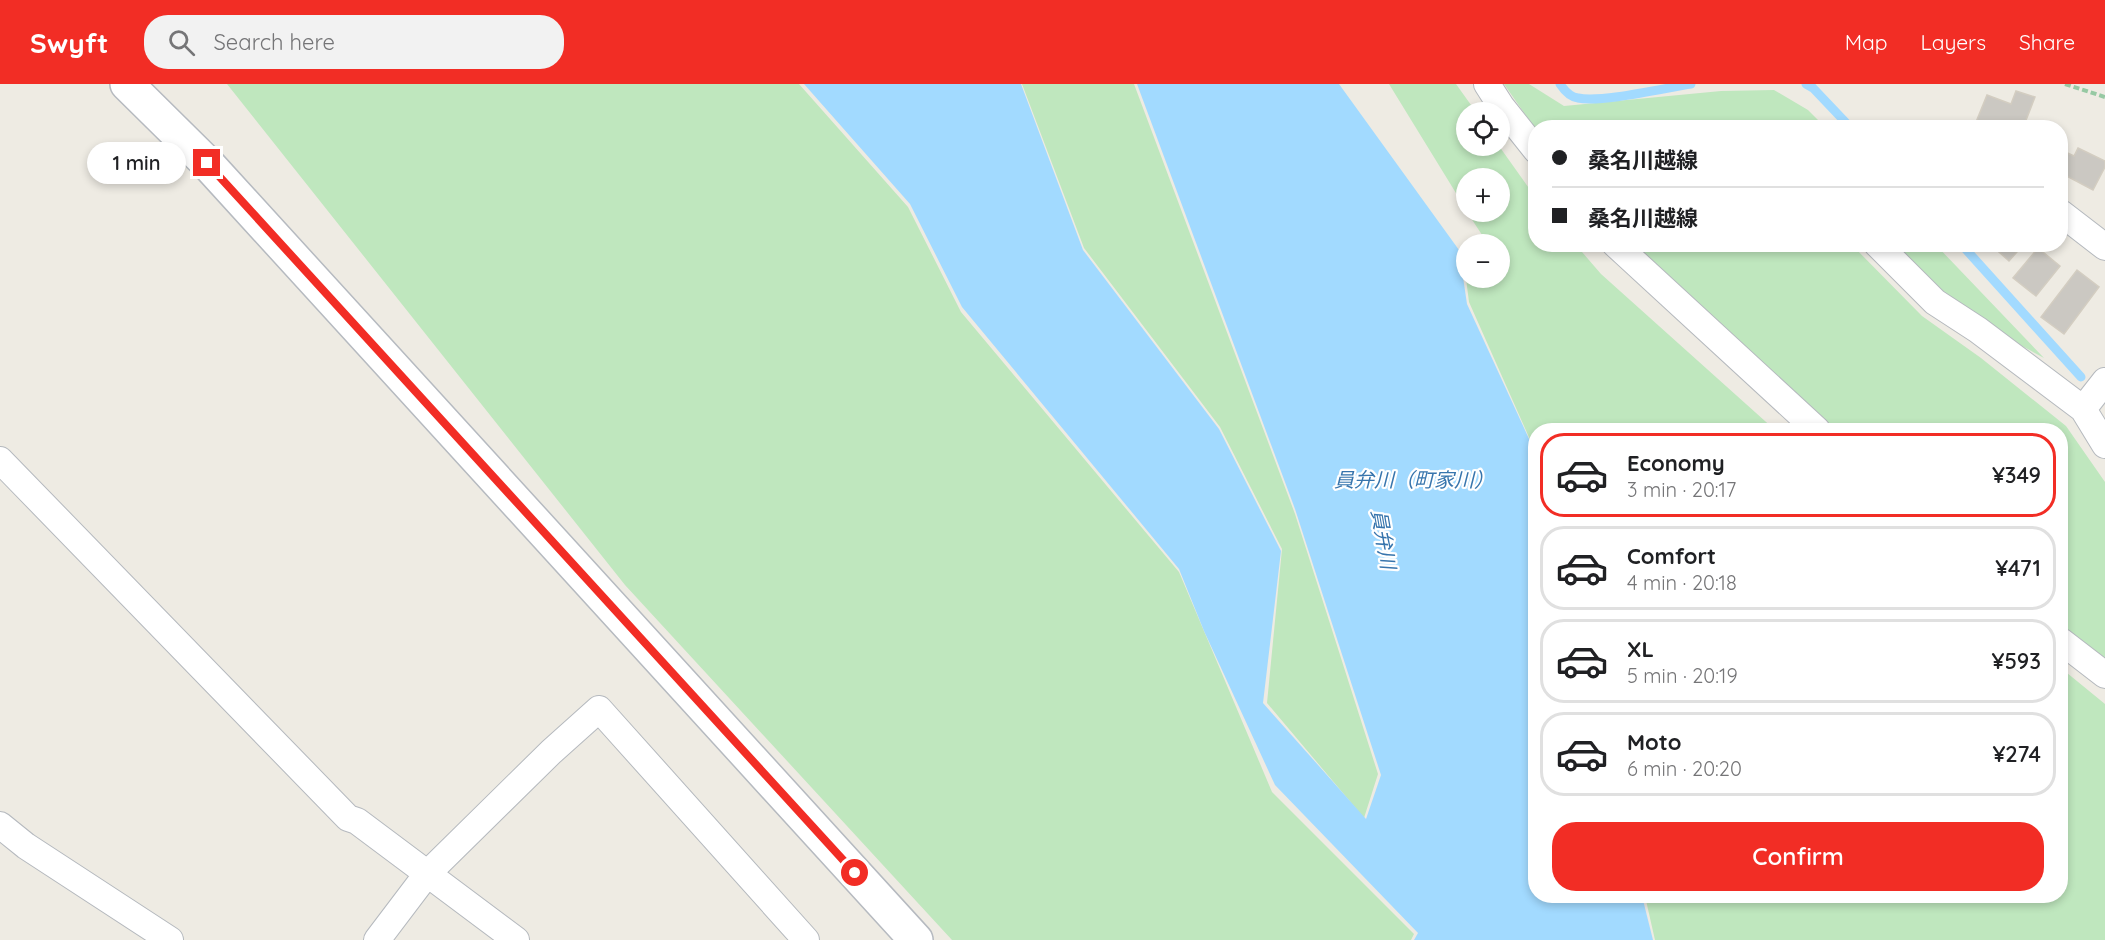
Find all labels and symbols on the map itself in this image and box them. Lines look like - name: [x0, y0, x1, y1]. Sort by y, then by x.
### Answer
- callout: 1 min: [87, 142, 186, 184]
- route end: [193, 149, 220, 176]
- water label: 員弁川（町家川）: [1334, 467, 1494, 492]
- water label: 員弁川: [1366, 507, 1402, 573]
- route start: [841, 859, 868, 886]

